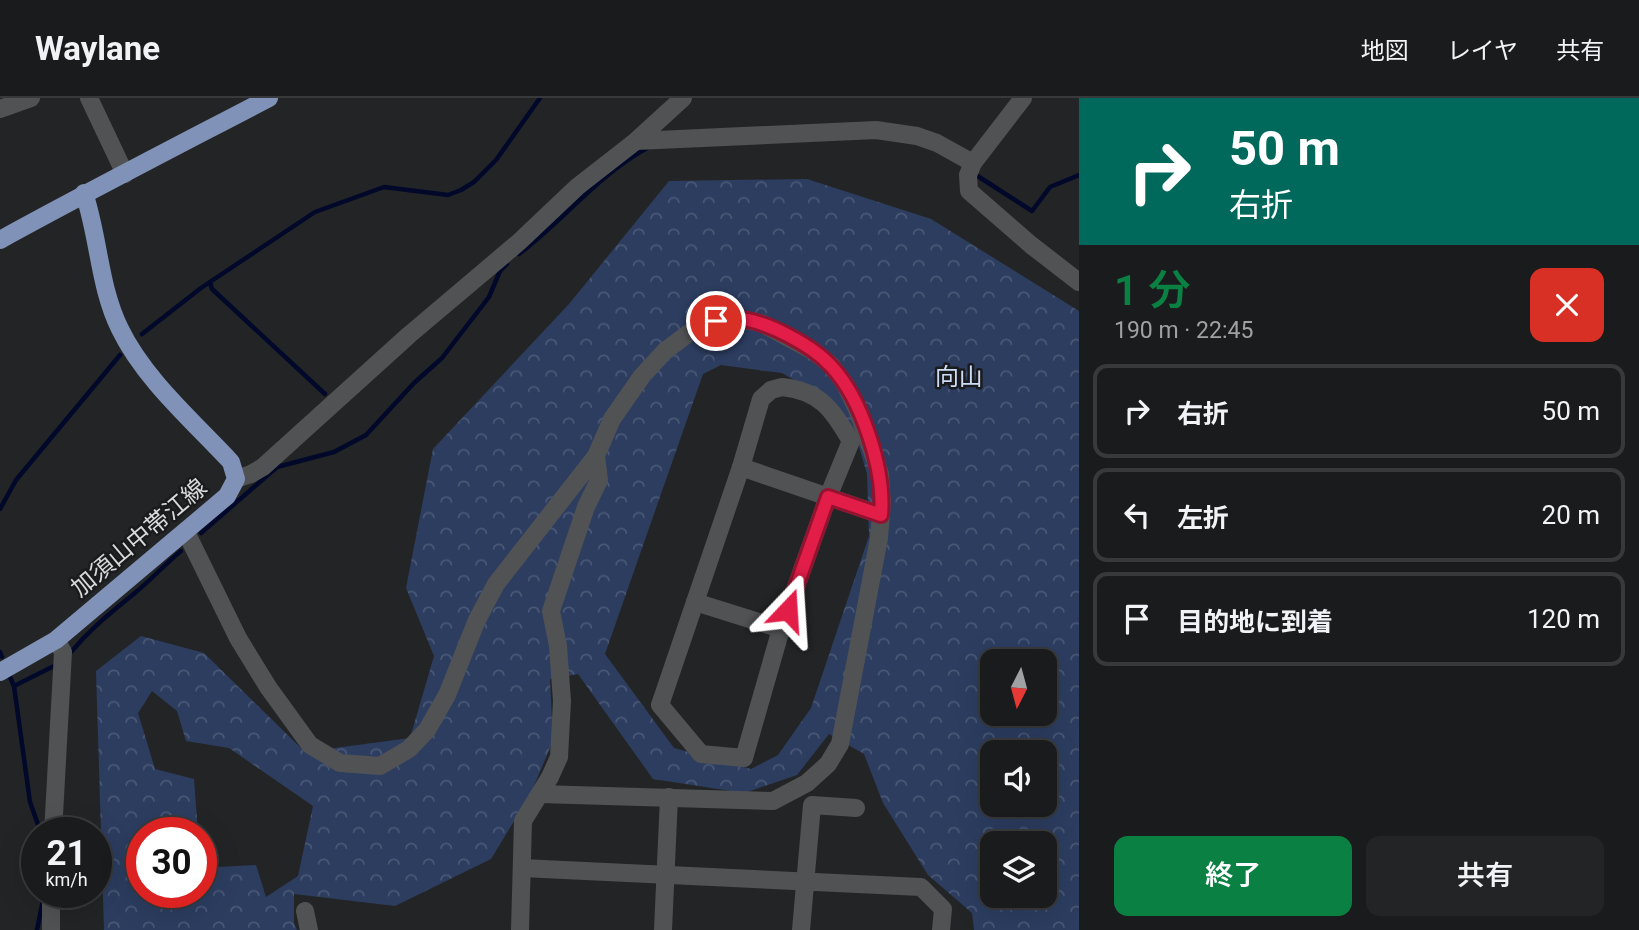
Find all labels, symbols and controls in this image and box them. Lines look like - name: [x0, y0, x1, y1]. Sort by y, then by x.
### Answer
- text: Waylane: [35, 29, 160, 68]
- text: 地図: [1361, 37, 1409, 65]
- text: レイヤ: [1447, 37, 1518, 65]
- text: 共有: [1556, 37, 1604, 65]
- text: 50 m: [1229, 120, 1340, 177]
- icon: right: [1114, 126, 1205, 217]
- text: 右折: [1229, 186, 1293, 224]
- text: 1 分: [1114, 266, 1190, 315]
- button: close: [1530, 268, 1604, 342]
- pin: [686, 291, 746, 351]
- icon: arrive: [697, 302, 735, 340]
- text: 190 m · 22:45: [1114, 317, 1253, 344]
- park label: 向山: [935, 363, 983, 391]
- icon: right: [1118, 392, 1156, 430]
- text: 50 m: [1542, 396, 1600, 426]
- text: 右折: [1177, 399, 1229, 429]
- street label: 加須山中帯江線: [66, 473, 212, 603]
- icon: left: [1118, 496, 1156, 534]
- text: 20 m: [1542, 500, 1600, 530]
- text: 左折: [1177, 503, 1229, 533]
- position arrow: [751, 573, 825, 647]
- icon: arrive: [1118, 600, 1156, 638]
- text: 120 m: [1527, 604, 1600, 634]
- text: 目的地に到着: [1177, 607, 1333, 637]
- north arrow: [980, 649, 1057, 726]
- map controls: [980, 649, 1057, 908]
- button: sound: [980, 740, 1057, 817]
- speed limit sign: 30: [126, 817, 217, 908]
- button: layers: [980, 831, 1057, 908]
- text: 21: [46, 833, 87, 874]
- button: 終了: [1114, 836, 1352, 916]
- button: 共有: [1366, 836, 1604, 916]
- text: km/h: [45, 869, 88, 890]

